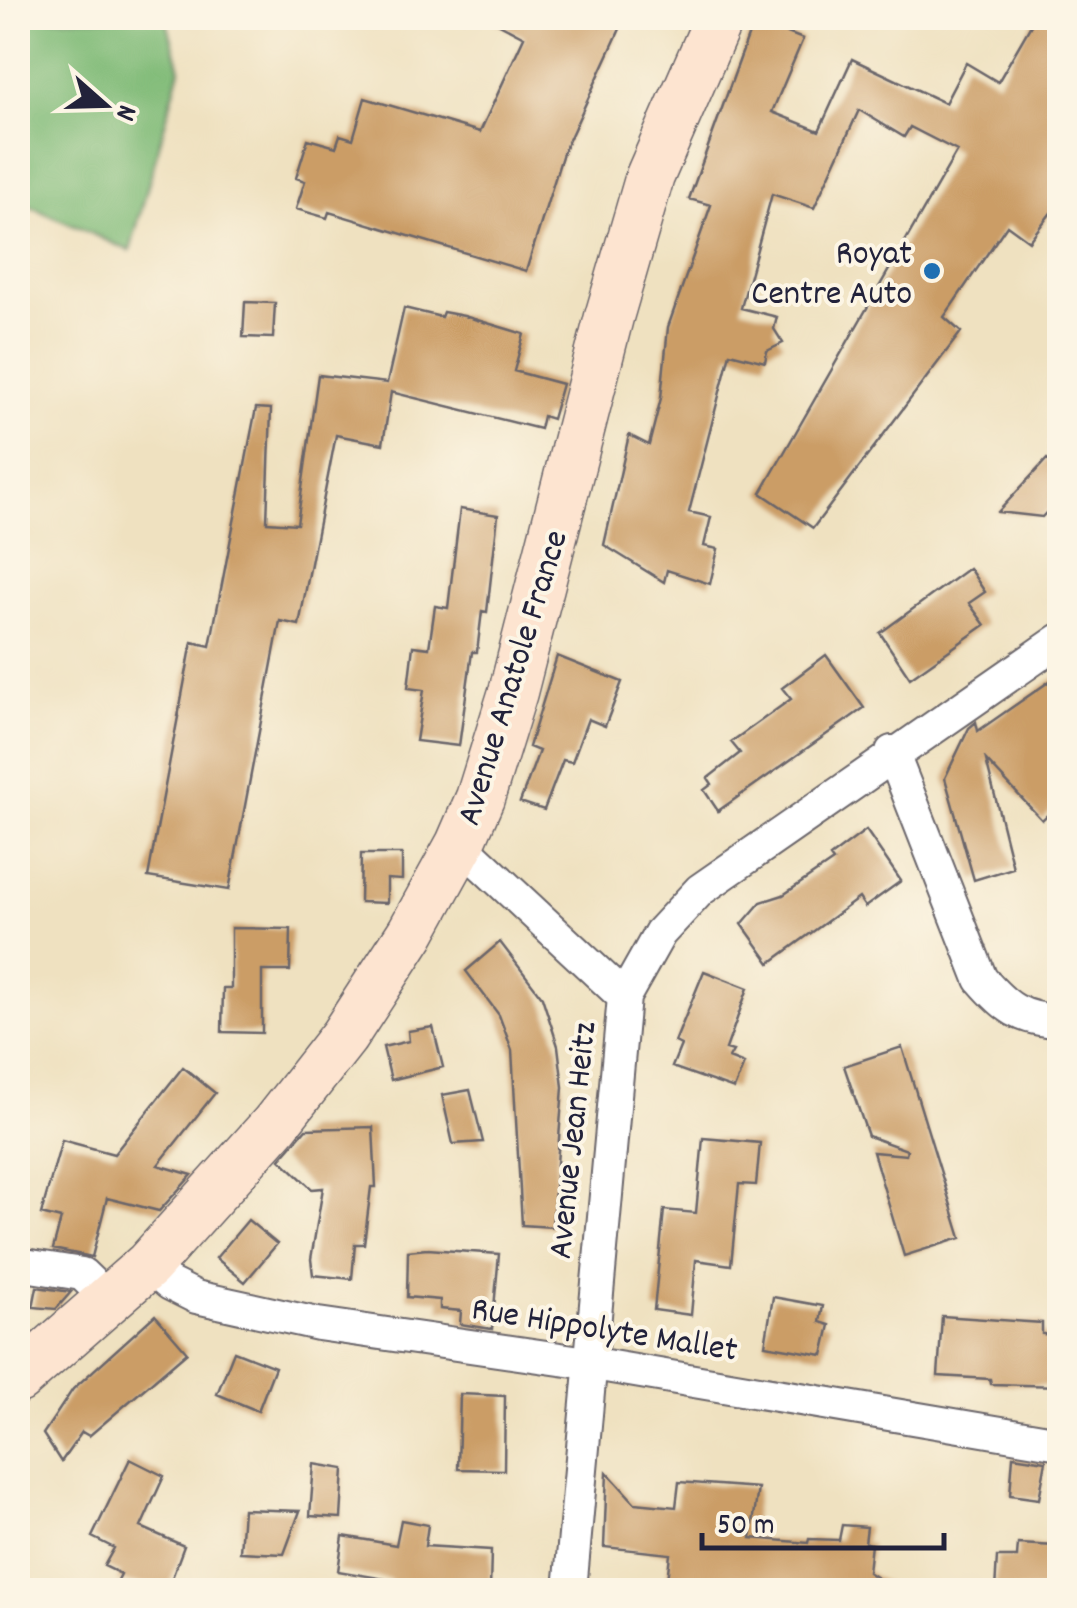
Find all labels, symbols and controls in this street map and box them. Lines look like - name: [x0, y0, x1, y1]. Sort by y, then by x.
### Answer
- north arrow: [55, 55, 155, 155]
- text: N: [103, 98, 145, 125]
- place label: Royat Centre Auto: [751, 231, 912, 321]
- marker: Royat Centre Auto: [921, 260, 943, 282]
- street label: Avenue Anatole France: [446, 525, 583, 832]
- street label: Avenue Jean Heitz: [538, 1019, 612, 1262]
- street label: Rue Hippolyte Mallet: [468, 1286, 741, 1378]
- scale bar: [702, 1488, 944, 1550]
- text: 50 m: [717, 1506, 775, 1549]

